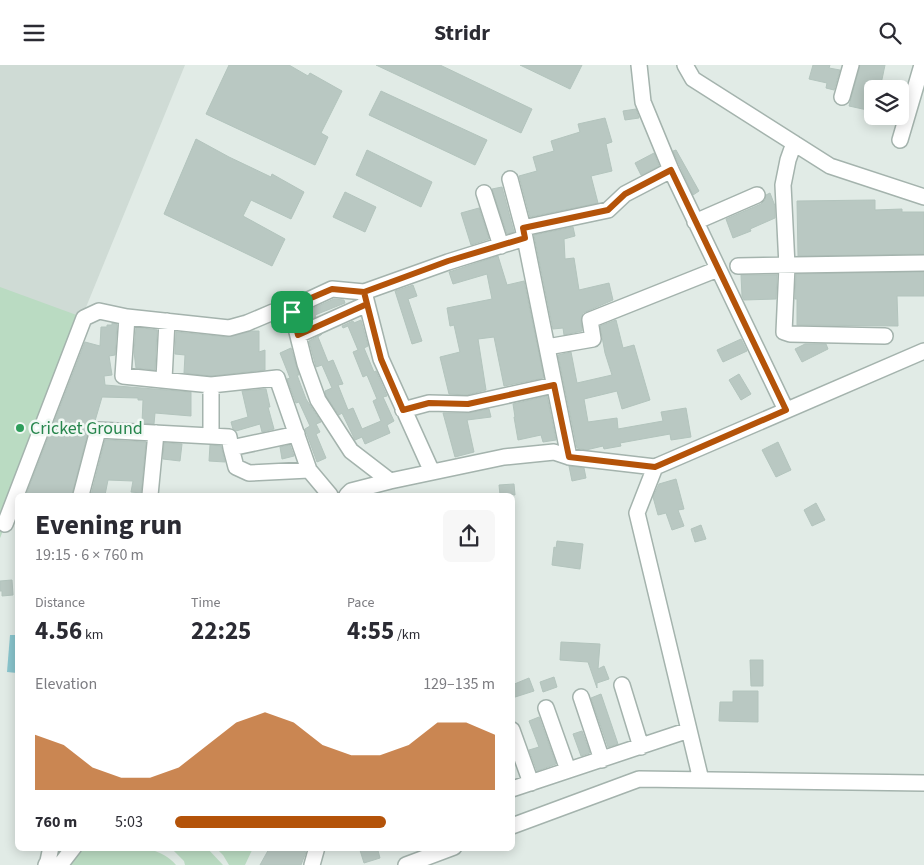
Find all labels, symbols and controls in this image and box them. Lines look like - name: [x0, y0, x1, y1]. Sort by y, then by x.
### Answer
- text: Stridr: [434, 17, 490, 49]
- icon: menu: [20, 19, 48, 47]
- icon: search: [876, 19, 904, 47]
- map controls: [864, 80, 909, 125]
- button: layers: [864, 80, 909, 125]
- pin: [271, 291, 313, 333]
- icon: arrive: [278, 298, 306, 326]
- place label: Cricket Ground: [30, 416, 143, 441]
- marker: Cricket Ground: [14, 422, 26, 434]
- text: Evening run: [35, 505, 182, 545]
- button: share: [443, 510, 495, 562]
- text: 19:15 · 6 × 760 m: [35, 544, 144, 566]
- text: Distance: [35, 593, 85, 613]
- text: Time: [191, 593, 221, 613]
- text: Pace: [347, 593, 374, 613]
- text: 4.56: [35, 613, 82, 649]
- text: 22:25: [191, 613, 251, 649]
- text: 4:55: [347, 613, 394, 649]
- text: km: [82, 625, 103, 645]
- text: /km: [394, 625, 420, 645]
- text: Elevation: [35, 673, 97, 695]
- text: 129–135 m: [423, 673, 495, 695]
- text: 760 m: [35, 811, 77, 833]
- text: 5:03: [115, 811, 143, 833]

